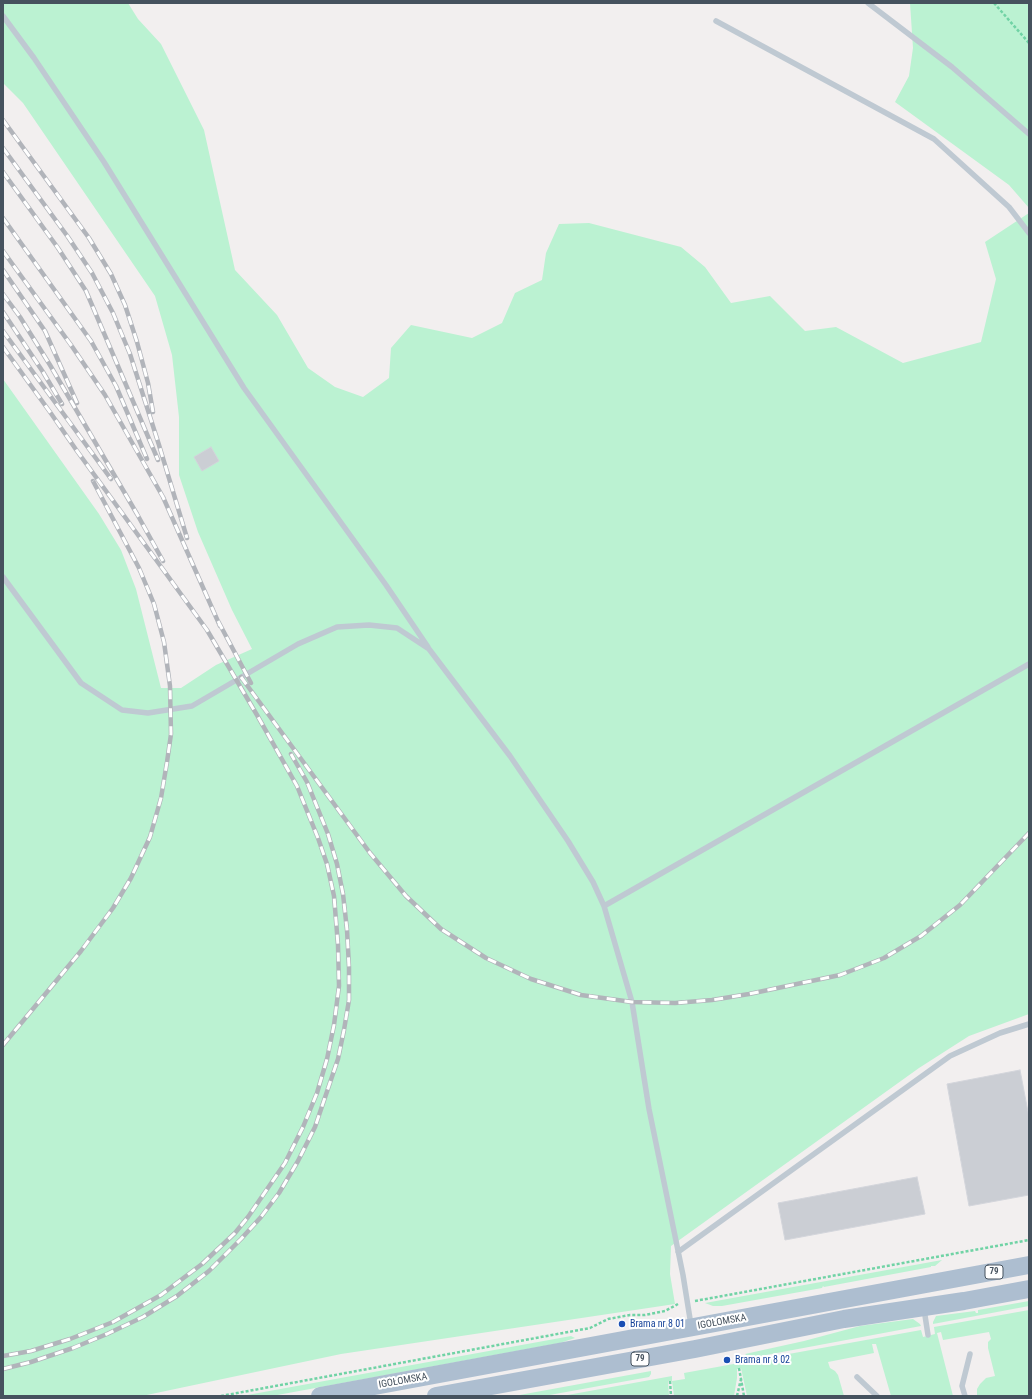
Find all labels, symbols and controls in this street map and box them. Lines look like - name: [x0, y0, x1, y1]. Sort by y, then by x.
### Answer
- road number: 79: [985, 1265, 1003, 1279]
- street label: IGOŁOMSKA: [697, 1312, 747, 1332]
- place label: Brama nr 8 01: [630, 1318, 685, 1330]
- marker: Brama nr 8 01: [617, 1319, 627, 1329]
- road number: 79: [631, 1352, 649, 1366]
- place label: Brama nr 8 02: [735, 1354, 790, 1366]
- marker: Brama nr 8 02: [722, 1355, 732, 1365]
- street label: IGOŁOMSKA: [378, 1371, 428, 1391]

